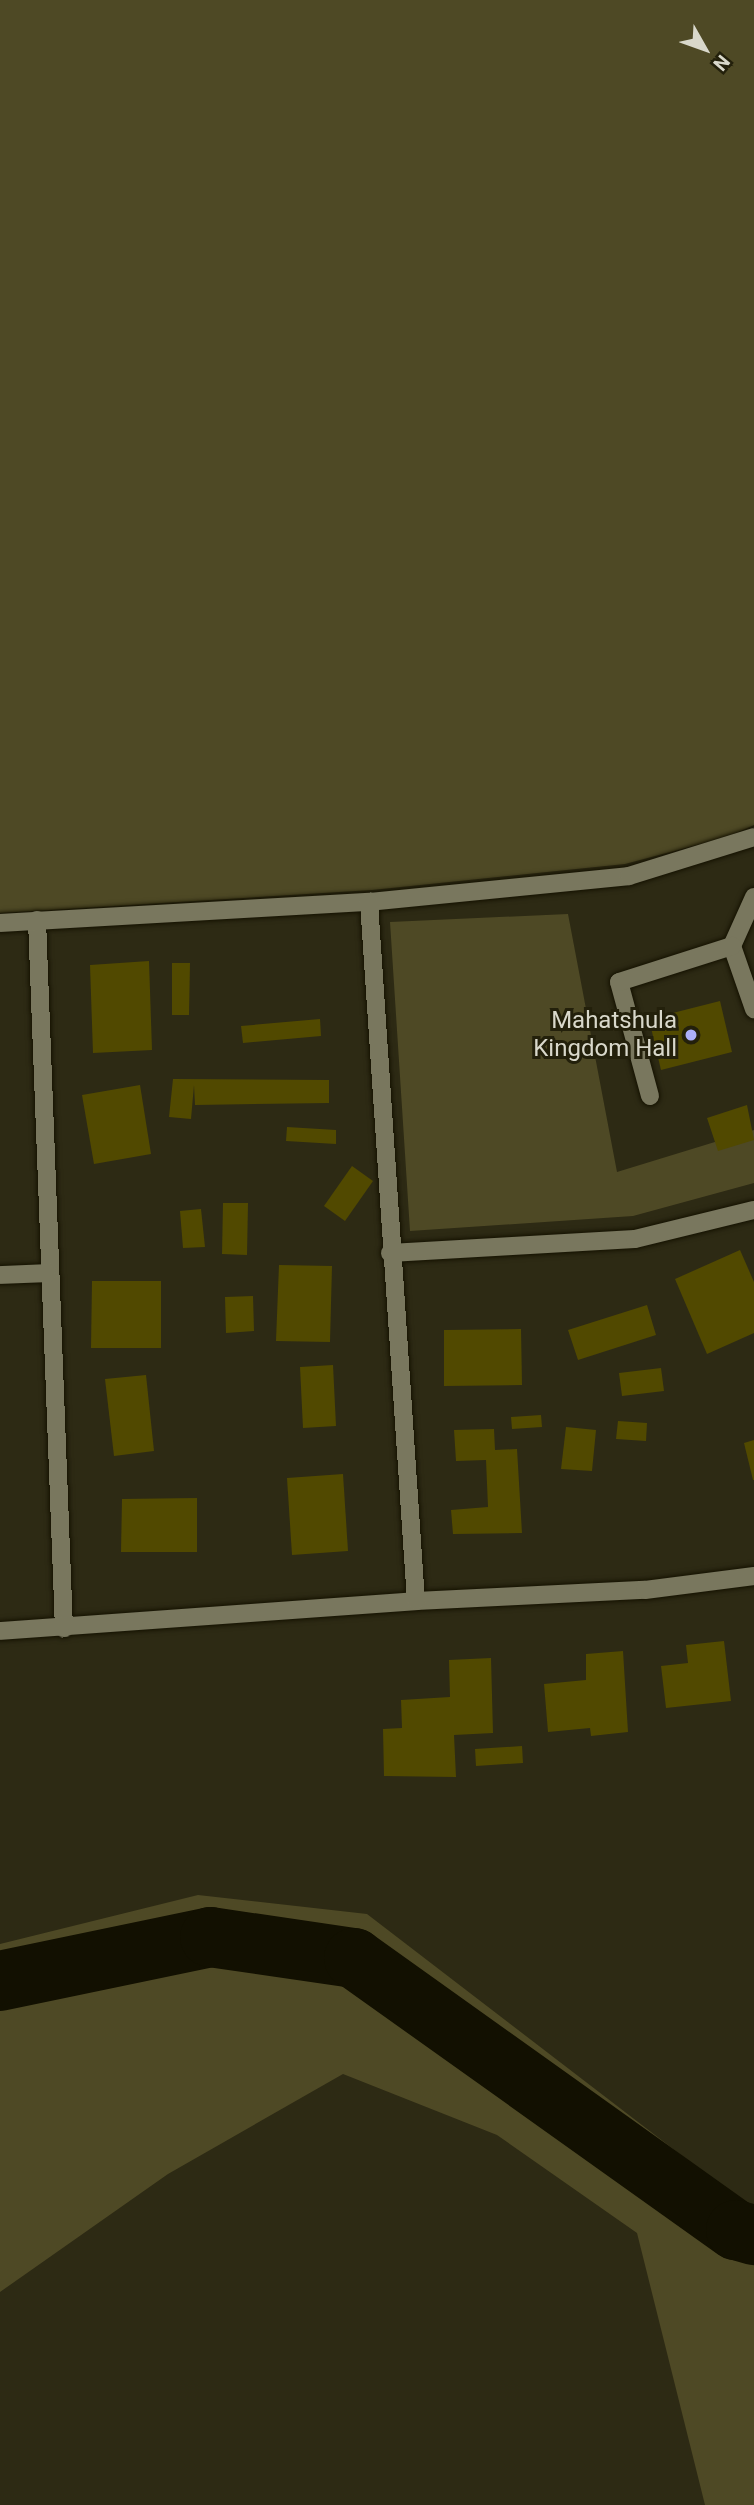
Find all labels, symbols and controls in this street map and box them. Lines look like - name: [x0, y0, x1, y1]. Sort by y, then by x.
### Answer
- north arrow: [670, 14, 740, 84]
- text: N: [708, 50, 735, 75]
- place label: Mahatshula Kingdom Hall: [533, 1007, 677, 1063]
- marker: Mahatshula Kingdom Hall: [683, 1027, 699, 1043]

